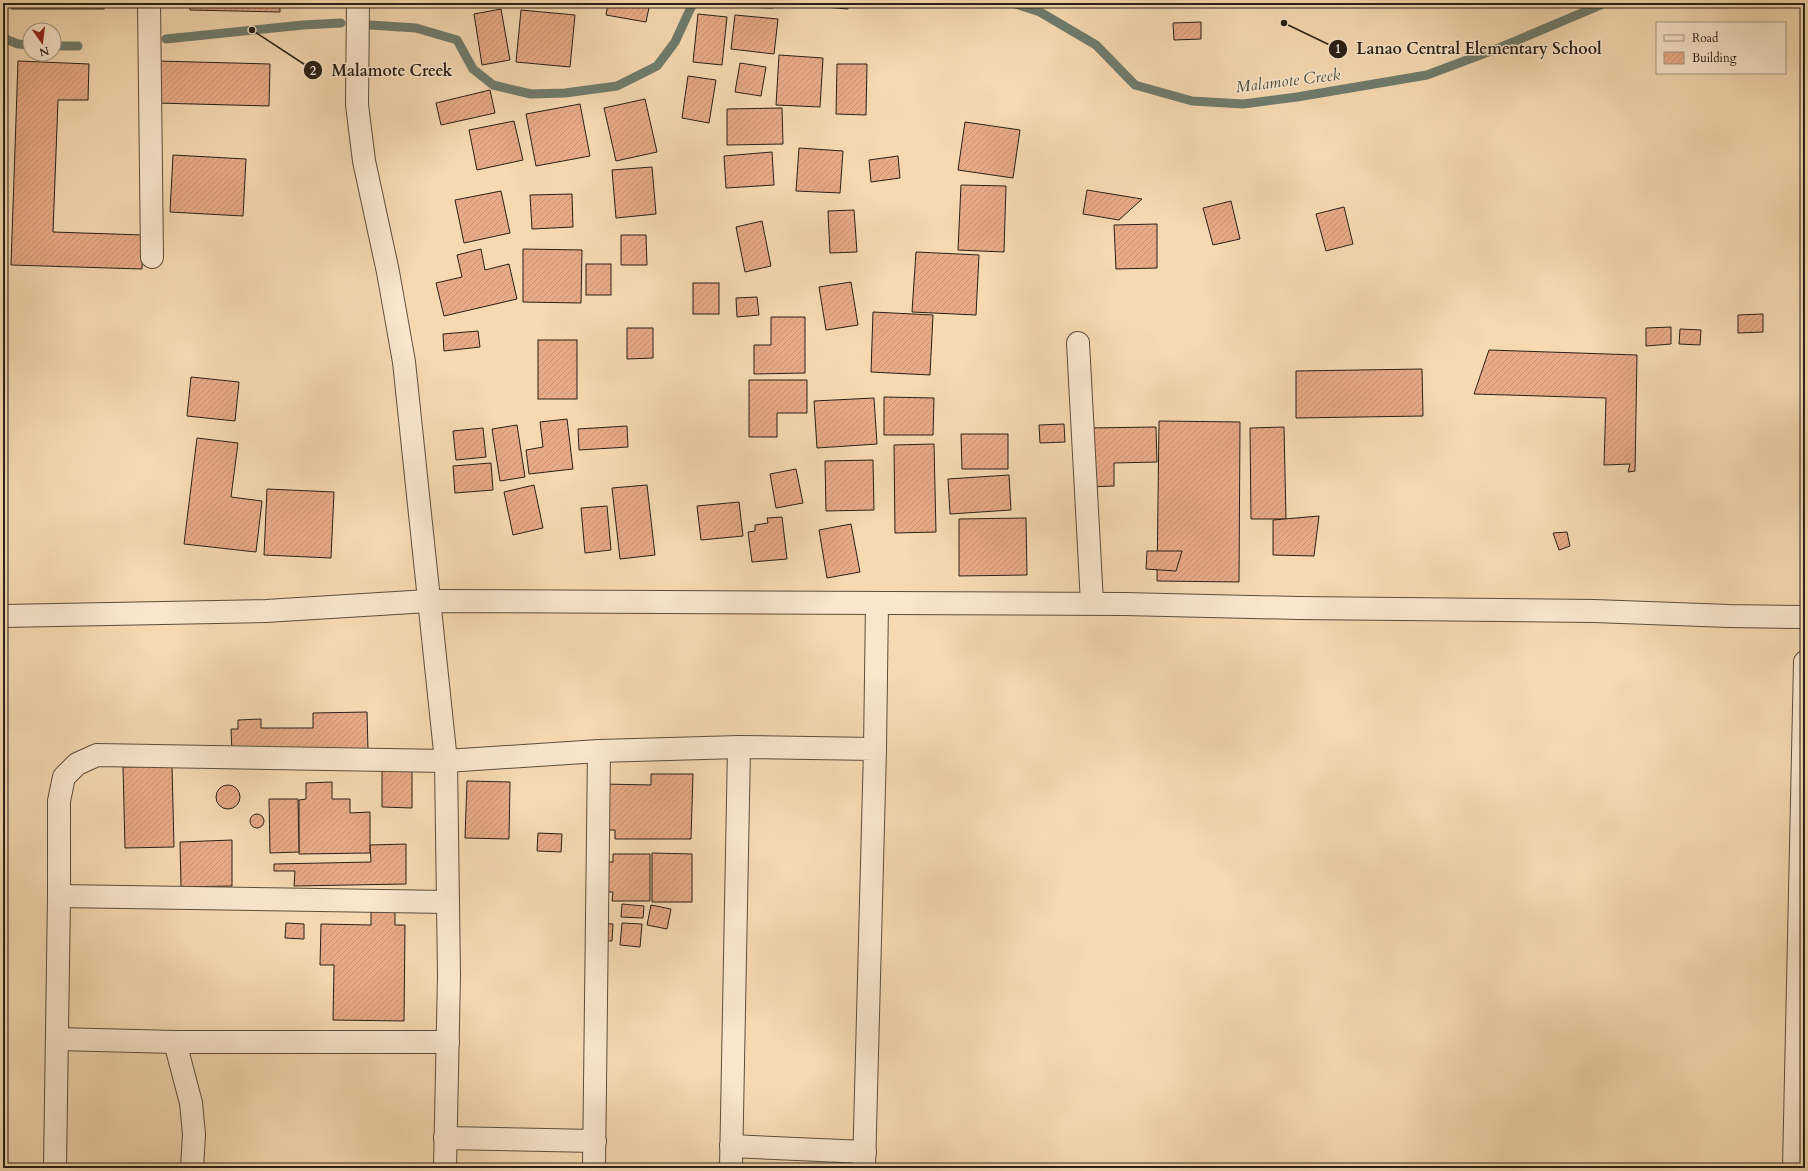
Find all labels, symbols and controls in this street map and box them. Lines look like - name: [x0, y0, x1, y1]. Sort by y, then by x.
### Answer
- north arrow: [22, 22, 62, 62]
- legend: [1656, 22, 1786, 74]
- text: Road: [1692, 30, 1719, 46]
- callout: Lanao Central Elementary School: [1328, 35, 1610, 63]
- text: Lanao Central Elementary School: [1356, 38, 1602, 60]
- text: 1: [1335, 41, 1341, 57]
- text: N: [37, 43, 51, 60]
- text: Building: [1692, 50, 1737, 66]
- callout: Malamote Creek: [303, 56, 460, 84]
- text: Malamote Creek: [332, 60, 452, 82]
- text: 2: [310, 63, 316, 79]
- water label: Malamote Creek: [1234, 64, 1342, 98]

